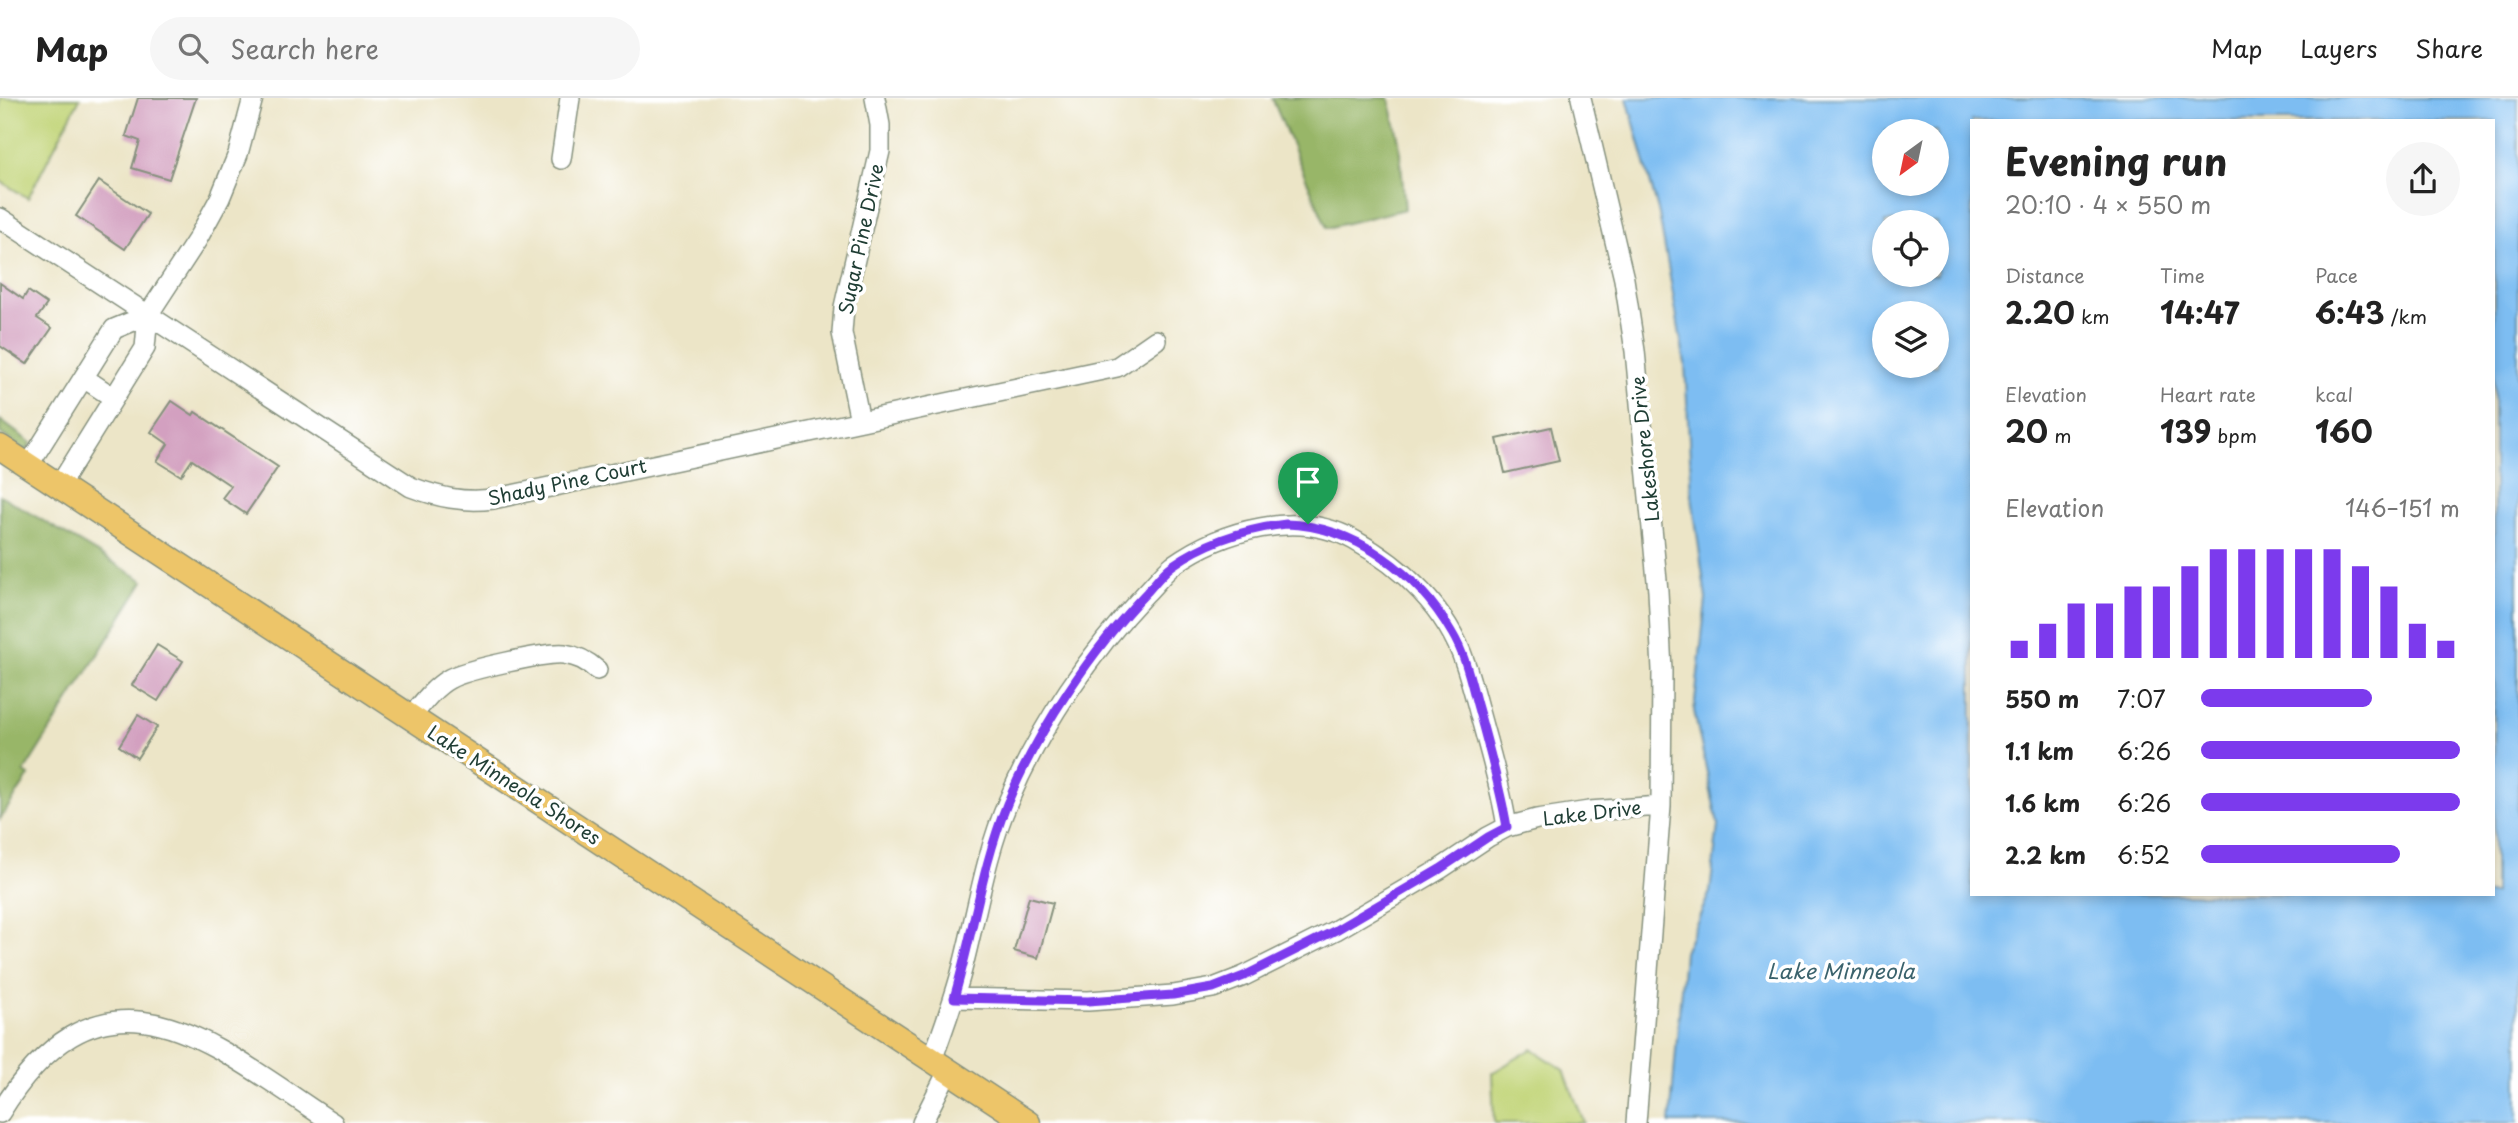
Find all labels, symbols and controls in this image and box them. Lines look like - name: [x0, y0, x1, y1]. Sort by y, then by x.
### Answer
- search box: [150, 17, 640, 80]
- text: Map: [35, 23, 108, 73]
- icon: search: [174, 29, 212, 67]
- text: Search here: [230, 29, 379, 68]
- text: Map: [2211, 30, 2262, 66]
- text: Layers: [2300, 30, 2377, 66]
- text: Share: [2415, 30, 2483, 66]
- north arrow: [1872, 119, 1950, 196]
- map controls: [1872, 119, 1949, 378]
- text: Evening run: [2005, 132, 2227, 189]
- button: share: [2386, 142, 2460, 216]
- street label: Sugar Pine Drive: [830, 161, 890, 317]
- text: 20:10 · 4 × 550 m: [2005, 187, 2211, 222]
- button: locate: [1872, 210, 1949, 287]
- text: Distance: [2005, 261, 2085, 289]
- text: Time: [2160, 261, 2205, 289]
- text: Pace: [2315, 261, 2358, 289]
- text: 2.20: [2005, 289, 2075, 334]
- text: 14:47: [2160, 289, 2240, 334]
- text: 6:43: [2315, 289, 2385, 334]
- button: layers: [1872, 301, 1949, 378]
- text: km: [2075, 302, 2110, 330]
- text: /km: [2385, 302, 2427, 330]
- street label: Lakeshore Drive: [1622, 375, 1666, 523]
- text: Elevation: [2005, 380, 2087, 408]
- text: Heart rate: [2160, 380, 2256, 408]
- text: kcal: [2315, 380, 2353, 408]
- text: 20: [2005, 408, 2048, 453]
- text: 139: [2160, 408, 2211, 453]
- text: 160: [2315, 408, 2373, 453]
- text: m: [2048, 421, 2071, 449]
- text: bpm: [2211, 421, 2257, 449]
- street label: Shady Pine Court: [485, 450, 649, 512]
- pin: [1278, 452, 1338, 524]
- icon: arrive: [1289, 463, 1327, 501]
- text: Elevation: [2005, 490, 2104, 525]
- text: 146–151 m: [2345, 490, 2460, 525]
- text: 550 m: [2005, 681, 2079, 716]
- text: 7:07: [2117, 681, 2166, 716]
- street label: Lake Minneola Shores: [423, 718, 607, 851]
- text: 1.1 km: [2005, 733, 2074, 768]
- text: 6:26: [2117, 733, 2171, 768]
- text: 1.6 km: [2005, 785, 2080, 820]
- text: 6:26: [2117, 785, 2171, 820]
- street label: Lake Drive: [1541, 792, 1643, 832]
- text: 2.2 km: [2005, 837, 2086, 872]
- text: 6:52: [2117, 837, 2170, 872]
- water label: Lake Minneola: [1767, 954, 1916, 986]

